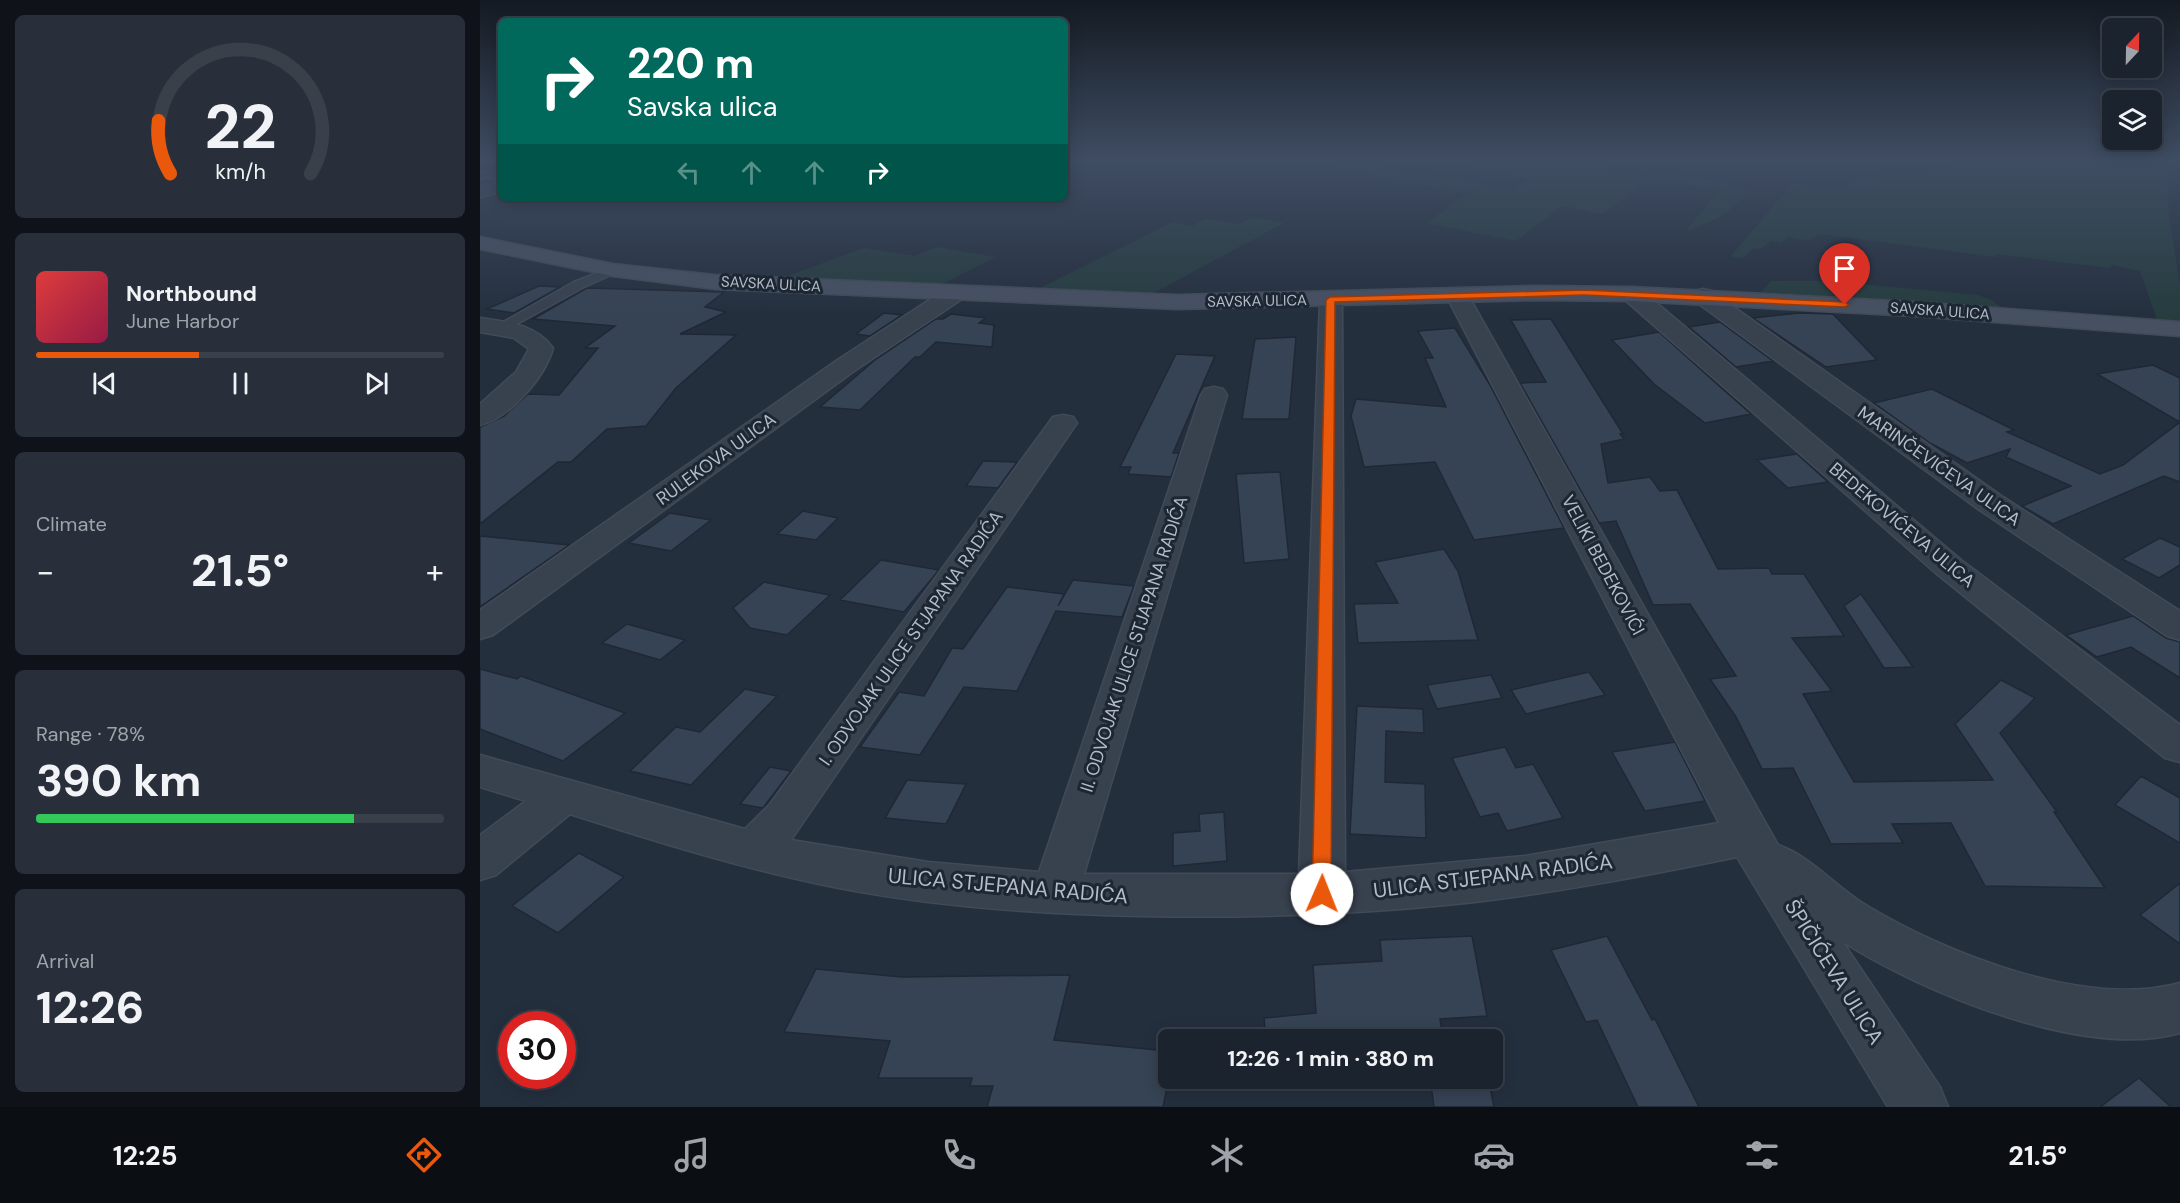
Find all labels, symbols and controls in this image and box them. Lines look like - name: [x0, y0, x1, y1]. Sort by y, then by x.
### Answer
- north arrow: [2102, 18, 2162, 78]
- map controls: [2102, 18, 2162, 150]
- text: 220 m: [627, 36, 754, 91]
- icon: right: [528, 42, 606, 120]
- text: 22: [204, 86, 276, 167]
- text: Savska ulica: [627, 89, 777, 124]
- button: layers: [2102, 90, 2162, 150]
- icon: left: [672, 156, 705, 189]
- icon: ahead: [735, 156, 768, 189]
- icon: ahead: [798, 156, 831, 189]
- icon: right: [861, 156, 894, 189]
- text: km/h: [215, 158, 265, 186]
- pin: [1819, 243, 1870, 305]
- icon: arrive: [1828, 252, 1861, 285]
- street label: SAVSKA ULICA: [721, 271, 821, 297]
- text: Northbound: [126, 279, 257, 308]
- street label: SAVSKA ULICA: [1207, 290, 1307, 312]
- street label: SAVSKA ULICA: [1889, 298, 1991, 324]
- text: June Harbor: [126, 308, 239, 334]
- icon: previous: [88, 367, 121, 400]
- icon: pause: [224, 367, 257, 400]
- icon: next: [360, 367, 393, 400]
- street label: MARINČEVIĆEVA ULICA: [1853, 401, 2025, 531]
- street label: RULEKOVA ULICA: [651, 407, 781, 511]
- street label: BEDEKOVIĆEVA ULICA: [1824, 457, 1980, 593]
- street label: VELIKI BEDEKOVIĆI: [1556, 491, 1650, 639]
- street label: II. ODVOJAK ULICE STJAPANA RADIĆA: [1075, 493, 1193, 795]
- street label: I. ODVOJAK ULICE STJAPANA RADIĆA: [813, 506, 1009, 770]
- text: Climate: [36, 511, 107, 537]
- text: 21.5°: [191, 541, 289, 600]
- text: −: [36, 550, 54, 593]
- text: +: [426, 550, 444, 593]
- text: Range · 78%: [36, 721, 145, 747]
- text: 390 km: [36, 751, 201, 810]
- street label: ULICA STJEPANA RADIĆA: [1372, 847, 1614, 905]
- street label: ULICA STJEPANA RADIĆA: [887, 862, 1129, 910]
- position arrow: [1290, 862, 1354, 926]
- street label: ŠPIČIĆEVA ULICA: [1778, 894, 1890, 1050]
- text: Arrival: [36, 948, 94, 974]
- text: 12:26: [36, 978, 144, 1037]
- speed limit sign: 30: [498, 1011, 576, 1089]
- text: 12:26 · 1 min · 380 m: [1227, 1044, 1434, 1073]
- icon: directions: [403, 1134, 445, 1176]
- icon: music: [671, 1134, 713, 1176]
- icon: phone: [938, 1134, 980, 1176]
- icon: climate: [1206, 1134, 1248, 1176]
- icon: car: [1473, 1134, 1515, 1176]
- icon: filters: [1741, 1134, 1783, 1176]
- text: 12:25: [113, 1138, 177, 1173]
- text: 21.5°: [2008, 1138, 2067, 1173]

